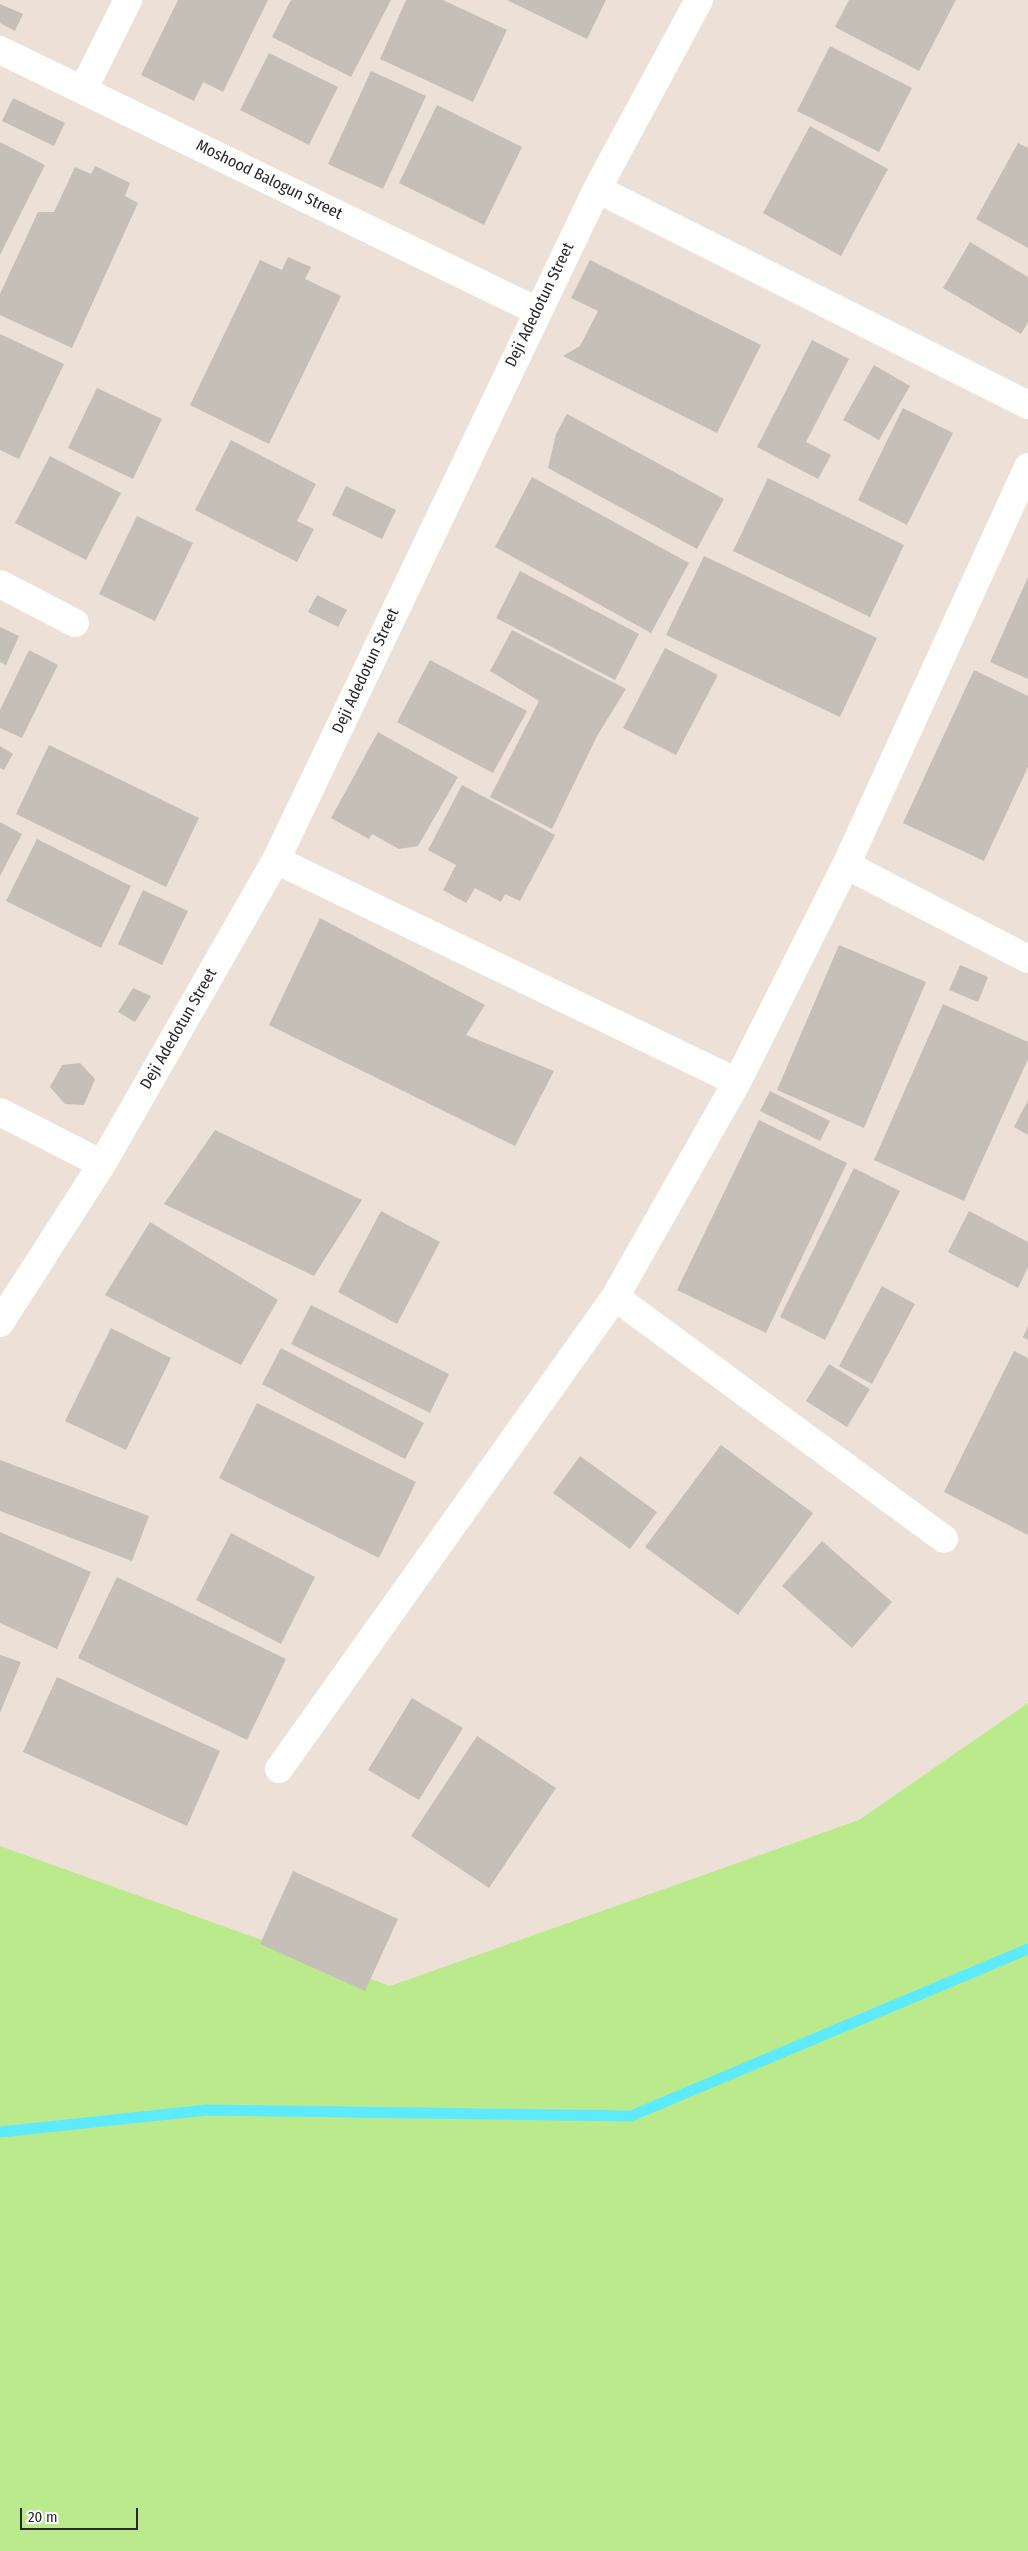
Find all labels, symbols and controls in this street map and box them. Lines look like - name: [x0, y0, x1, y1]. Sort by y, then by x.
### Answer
- street label: Moshood Balogun Street: [193, 136, 345, 224]
- street label: Deji Adedotun Street: [502, 240, 578, 370]
- street label: Deji Adedotun Street: [329, 605, 403, 737]
- street label: Deji Adedotun Street: [137, 965, 221, 1093]
- scale bar: [22, 2498, 140, 2530]
- text: 20 m: [28, 2508, 58, 2526]

